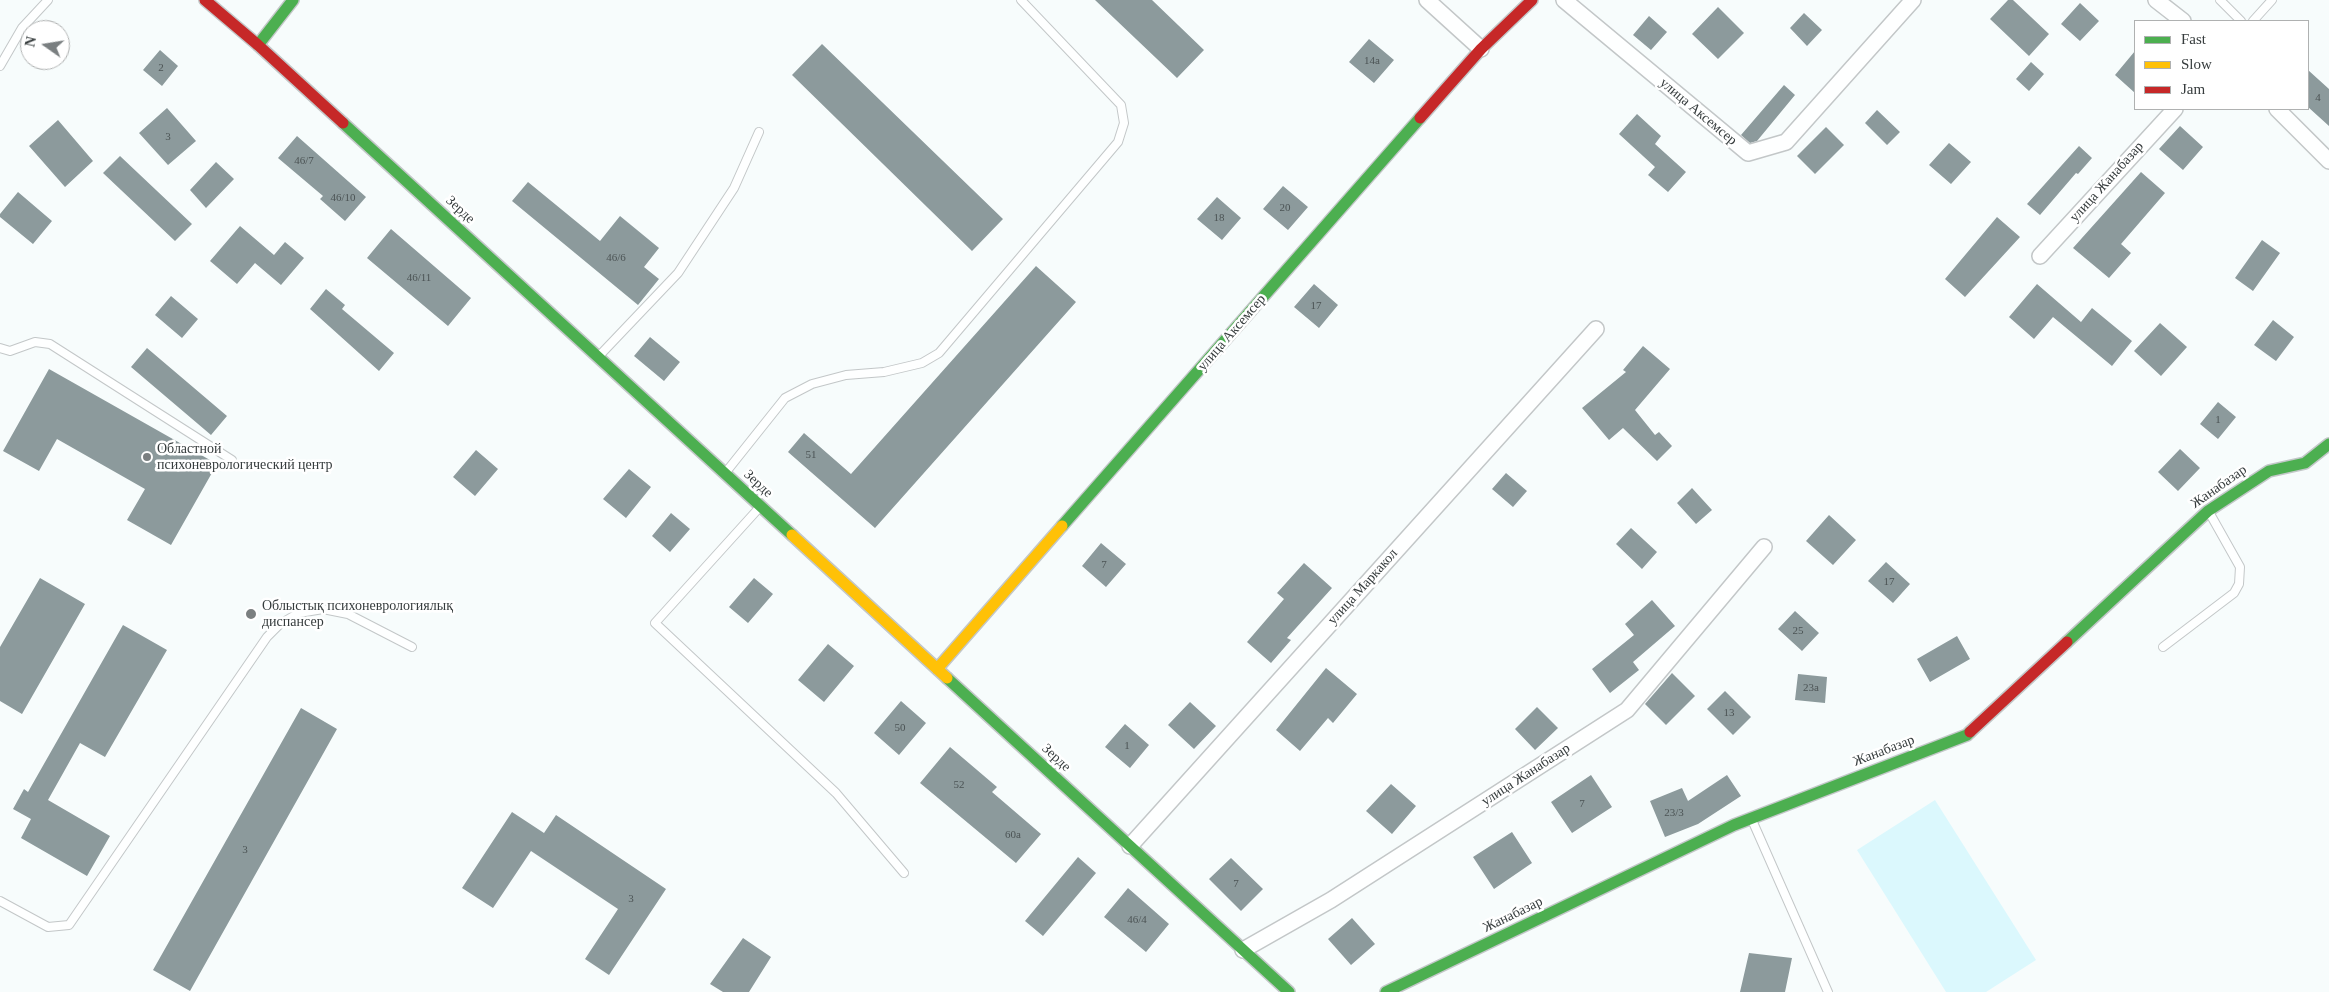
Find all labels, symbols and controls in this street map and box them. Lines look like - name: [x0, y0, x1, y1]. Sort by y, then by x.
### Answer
- north arrow: [20, 20, 70, 70]
- legend: [2134, 20, 2309, 110]
- text: Fast: [2181, 31, 2206, 47]
- text: N: [22, 35, 39, 48]
- house number: 14а: [1364, 54, 1380, 68]
- text: Slow: [2181, 56, 2212, 72]
- house number: 2: [158, 61, 164, 75]
- street label: улица Аксемсер: [1656, 75, 1740, 149]
- text: Jam: [2181, 81, 2205, 97]
- house number: 4: [2315, 91, 2321, 105]
- house number: 3: [165, 130, 171, 144]
- street label: улица Жанабазар: [2067, 138, 2147, 226]
- house number: 46/7: [294, 154, 314, 168]
- house number: 46/10: [330, 191, 356, 205]
- street label: Зерде: [442, 192, 478, 228]
- house number: 20: [1280, 201, 1290, 215]
- house number: 18: [1214, 211, 1224, 225]
- house number: 46/6: [606, 251, 626, 265]
- house number: 46/11: [407, 271, 431, 285]
- street label: улица Аксемсер: [1194, 291, 1270, 375]
- house number: 17: [1310, 299, 1322, 313]
- house number: 1: [2215, 413, 2221, 427]
- place label: Областной психоневрологический центр: [157, 441, 333, 474]
- house number: 51: [806, 448, 816, 462]
- marker: Областной психоневрологический центр: [141, 451, 153, 463]
- street label: Жанабазар: [2188, 462, 2250, 512]
- street label: Зерде: [740, 466, 776, 502]
- street label: улица Маркакол: [1324, 546, 1402, 628]
- house number: 7: [1101, 558, 1107, 572]
- house number: 17: [1884, 575, 1895, 589]
- place label: Облыстық психоневрологиялық диспансер: [262, 598, 453, 630]
- marker: Облыстық психоневрологиялық диспансер: [244, 607, 258, 621]
- house number: 25: [1792, 624, 1804, 638]
- house number: 23а: [1803, 681, 1819, 695]
- house number: 13: [1724, 706, 1735, 720]
- house number: 50: [894, 721, 906, 735]
- street label: Жанабазар: [1851, 732, 1917, 770]
- house number: 1: [1124, 739, 1130, 753]
- street label: Зерде: [1038, 740, 1074, 776]
- street label: улица Жанабазар: [1479, 740, 1573, 810]
- house number: 52: [954, 778, 964, 792]
- house number: 7: [1579, 797, 1585, 811]
- house number: 23/3: [1664, 806, 1684, 820]
- house number: 60а: [1005, 828, 1021, 842]
- house number: 3: [242, 843, 248, 857]
- house number: 7: [1233, 877, 1239, 891]
- house number: 3: [628, 892, 634, 906]
- street label: Жанабазар: [1480, 893, 1546, 937]
- house number: 46/4: [1127, 913, 1147, 927]

